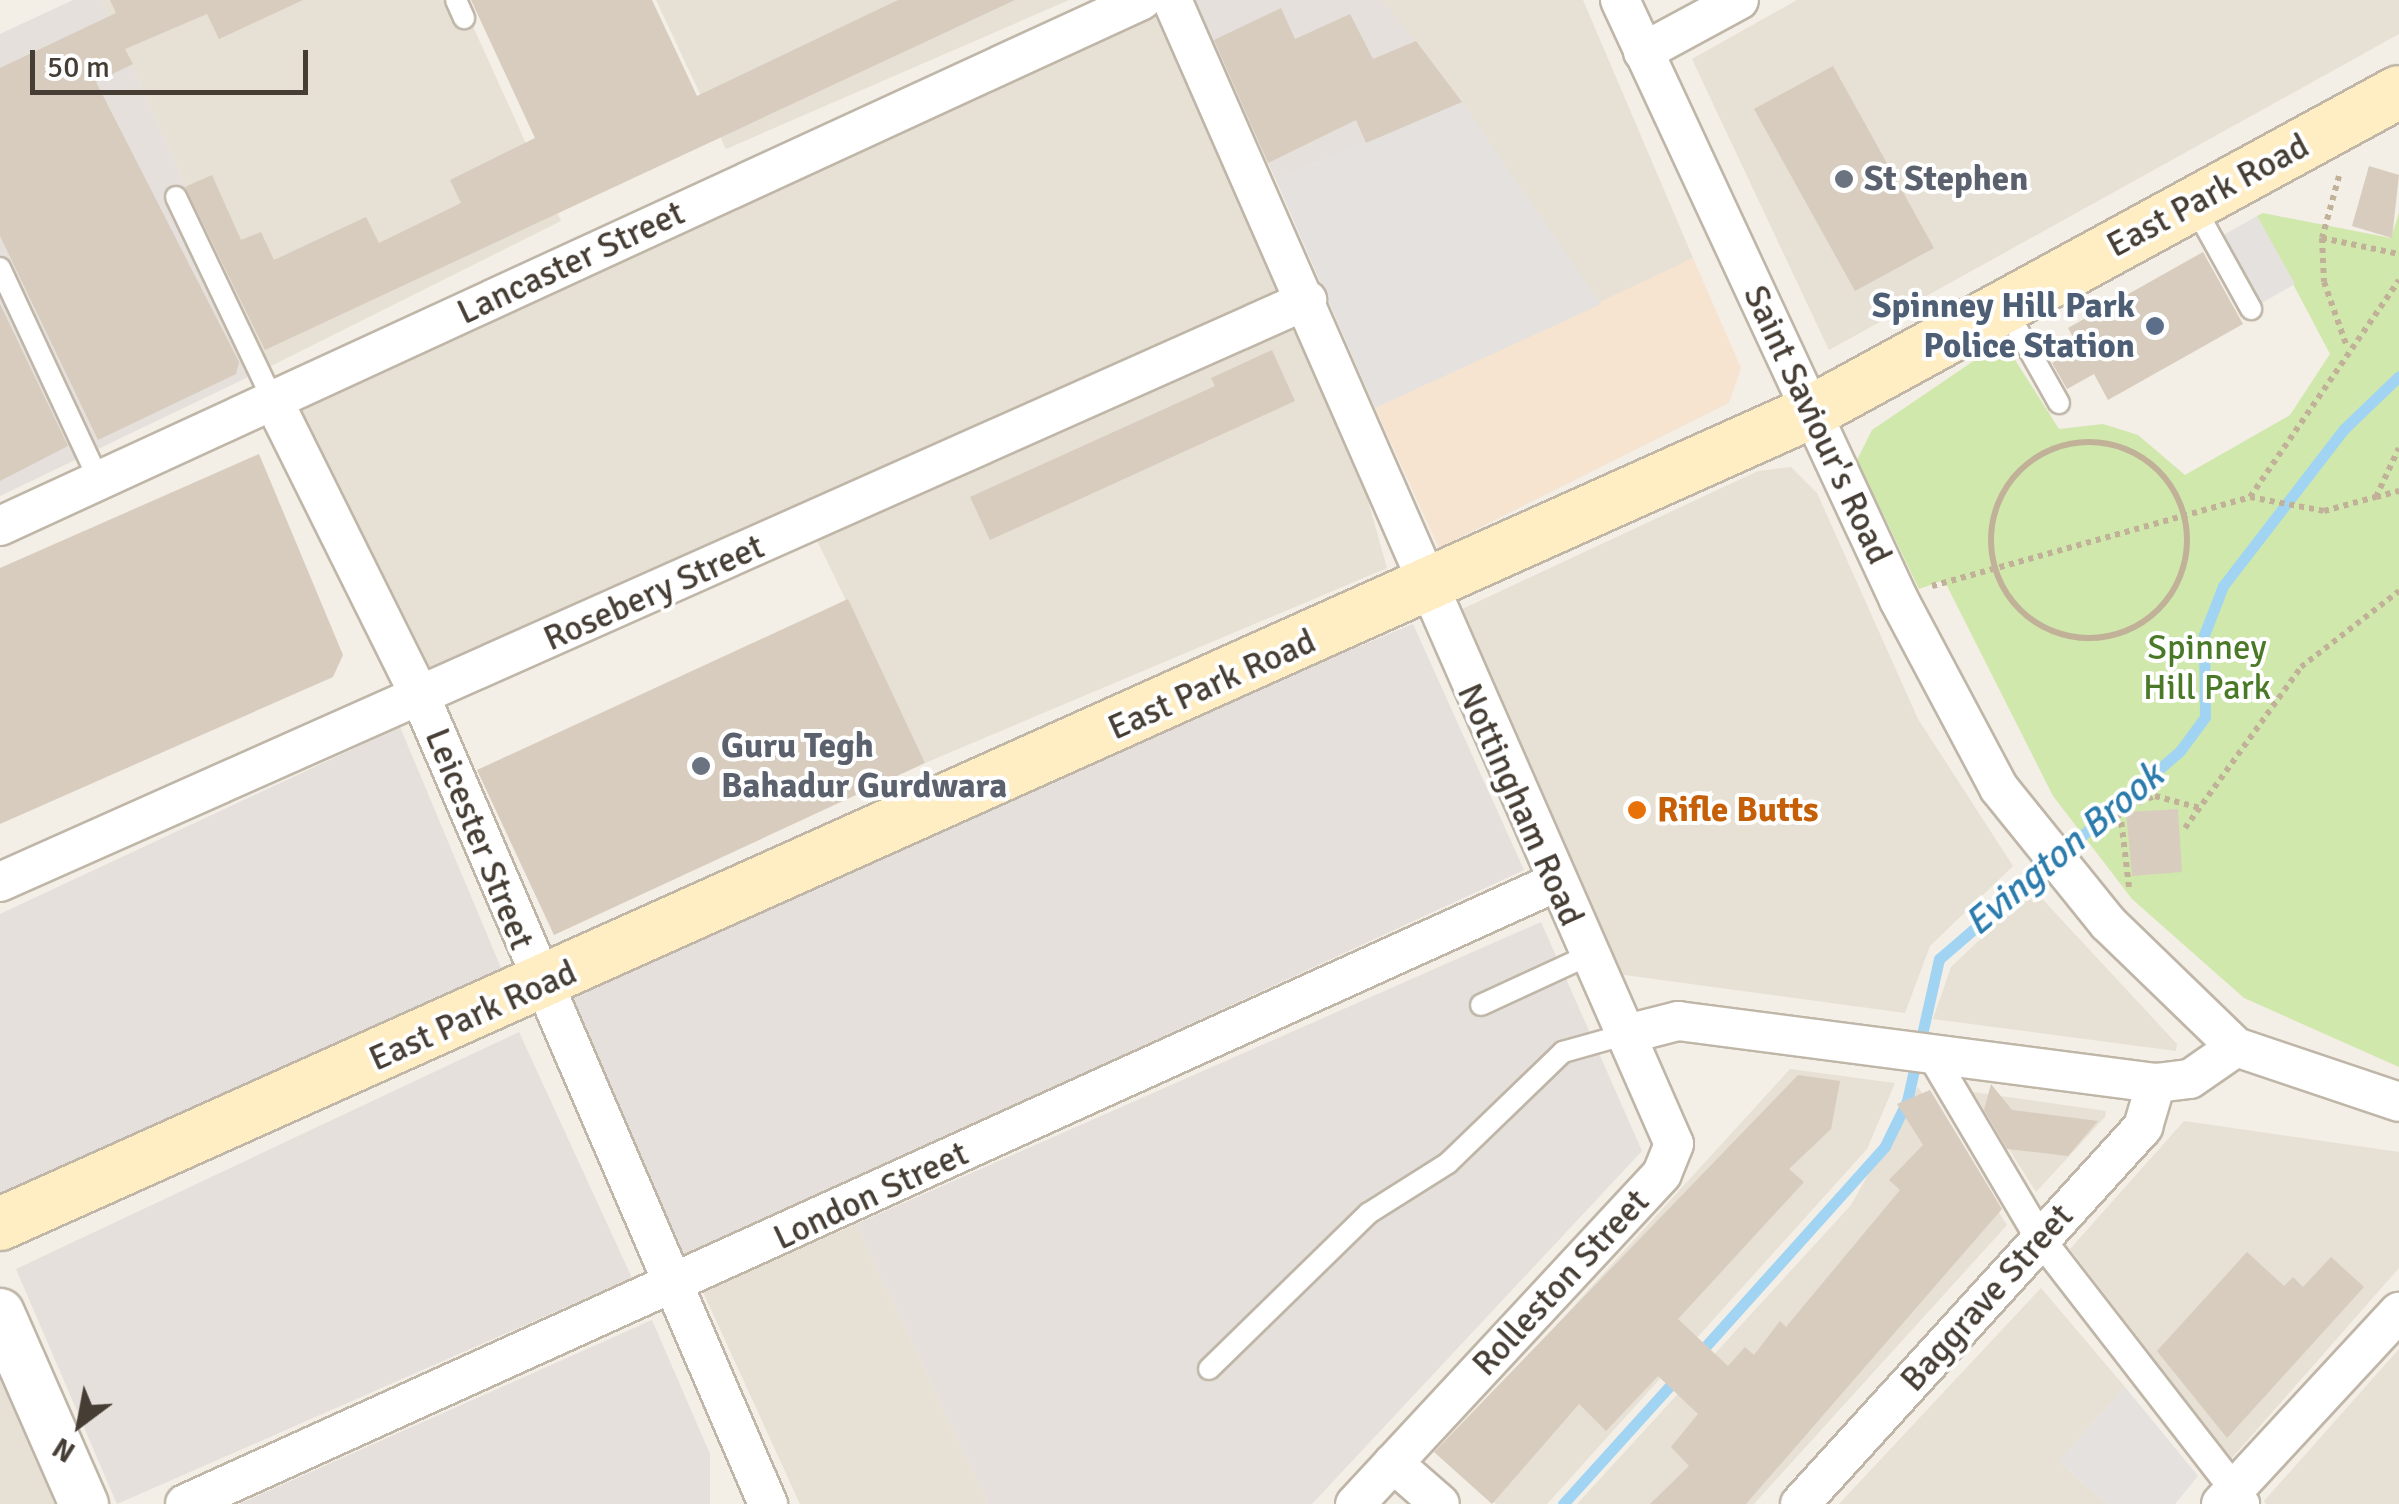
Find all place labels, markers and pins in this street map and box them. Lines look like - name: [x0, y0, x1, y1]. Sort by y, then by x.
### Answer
- place label: St Stephen: [1864, 158, 2028, 200]
- marker: St Stephen: [1833, 168, 1855, 190]
- place label: Spinney Hill Park Police Station: [1872, 285, 2135, 367]
- marker: Spinney Hill Park Police Station: [2144, 315, 2166, 337]
- place label: Guru Tegh Bahadur Gurdwara: [721, 725, 1007, 807]
- marker: Guru Tegh Bahadur Gurdwara: [690, 755, 712, 777]
- place label: Rifle Butts: [1657, 789, 1819, 831]
- marker: Rifle Butts: [1626, 799, 1648, 821]

